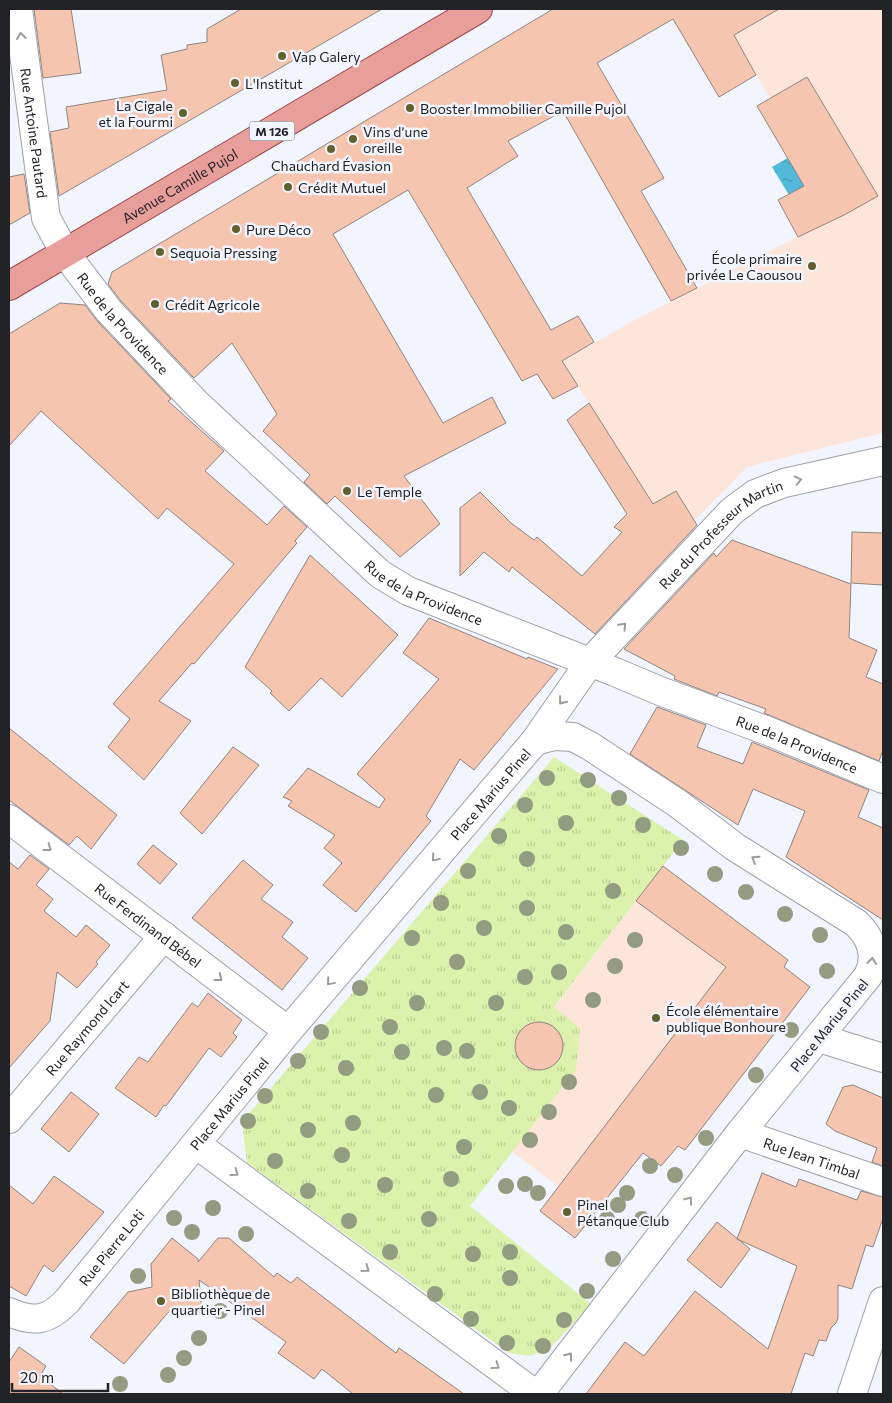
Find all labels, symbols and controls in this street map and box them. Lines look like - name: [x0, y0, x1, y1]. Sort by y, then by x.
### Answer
- one-way arrow: [16, 32, 27, 40]
- place label: Vap Galery: [292, 48, 361, 65]
- marker: Vap Galery: [276, 50, 288, 62]
- street label: Rue Antoine Pautard: [17, 67, 52, 199]
- place label: L'Institut: [245, 75, 303, 92]
- marker: L'Institut: [229, 77, 241, 89]
- place label: La Cigale et la Fourmi: [98, 97, 173, 130]
- place label: Booster Immobilier Camille Pujol: [420, 100, 627, 117]
- marker: Booster Immobilier Camille Pujol: [404, 102, 416, 114]
- marker: La Cigale et la Fourmi: [177, 107, 189, 119]
- road number: M 126: [250, 122, 294, 140]
- place label: Vins d’une oreille: [363, 123, 428, 156]
- marker: Vins d’une oreille: [347, 133, 359, 145]
- marker: Chauchard Évasion: [325, 143, 337, 155]
- street label: Avenue Camille Pujol: [119, 145, 240, 226]
- place label: Chauchard Évasion: [271, 157, 391, 174]
- place label: Crédit Mutuel: [298, 179, 386, 196]
- marker: Crédit Mutuel: [282, 181, 294, 193]
- place label: Pure Déco: [246, 221, 311, 238]
- marker: Pure Déco: [230, 223, 242, 235]
- place label: Sequoia Pressing: [170, 244, 277, 261]
- marker: Sequoia Pressing: [154, 246, 166, 258]
- place label: École primaire privée Le Caousou: [686, 250, 802, 283]
- marker: École primaire privée Le Caousou: [806, 260, 818, 272]
- street label: Rue de la Providence: [74, 269, 173, 377]
- place label: Crédit Agricole: [165, 296, 260, 313]
- marker: Crédit Agricole: [149, 298, 161, 310]
- one-way arrow: [793, 475, 802, 486]
- street label: Rue du Professeur Martin: [655, 476, 785, 592]
- place label: Le Temple: [357, 483, 422, 500]
- marker: Le Temple: [341, 485, 353, 497]
- street label: Rue de la Providence: [362, 556, 485, 628]
- one-way arrow: [617, 623, 626, 632]
- one-way arrow: [559, 695, 567, 704]
- street label: Rue de la Providence: [734, 711, 860, 776]
- street label: Place Marius Pinel: [446, 745, 534, 843]
- one-way arrow: [42, 843, 51, 851]
- one-way arrow: [432, 853, 441, 862]
- one-way arrow: [752, 856, 761, 866]
- street label: Rue Ferdinand Bébel: [92, 879, 205, 971]
- one-way arrow: [866, 956, 877, 964]
- one-way arrow: [213, 972, 223, 981]
- street label: Place Marius Pinel: [786, 975, 872, 1075]
- street label: Rue Raymond Icart: [41, 976, 132, 1079]
- one-way arrow: [327, 976, 336, 985]
- place label: École élémentaire publique Bonhoure: [666, 1002, 786, 1035]
- marker: École élémentaire publique Bonhoure: [650, 1012, 662, 1024]
- street label: Place Marius Pinel: [186, 1054, 272, 1153]
- street label: Rue Jean Timbal: [762, 1133, 862, 1182]
- one-way arrow: [229, 1167, 239, 1176]
- place label: Pinel Pétanque Club: [577, 1196, 669, 1229]
- one-way arrow: [684, 1196, 693, 1205]
- street label: Rue Pierre Loti: [75, 1206, 147, 1289]
- marker: Pinel Pétanque Club: [561, 1206, 573, 1218]
- one-way arrow: [360, 1263, 370, 1272]
- place label: Bibliothèque de quartier - Pinel: [171, 1285, 270, 1318]
- marker: Bibliothèque de quartier - Pinel: [155, 1295, 167, 1307]
- one-way arrow: [563, 1353, 571, 1362]
- scale bar: [12, 1360, 109, 1392]
- one-way arrow: [490, 1360, 500, 1369]
- text: 20 m: [20, 1368, 54, 1386]

